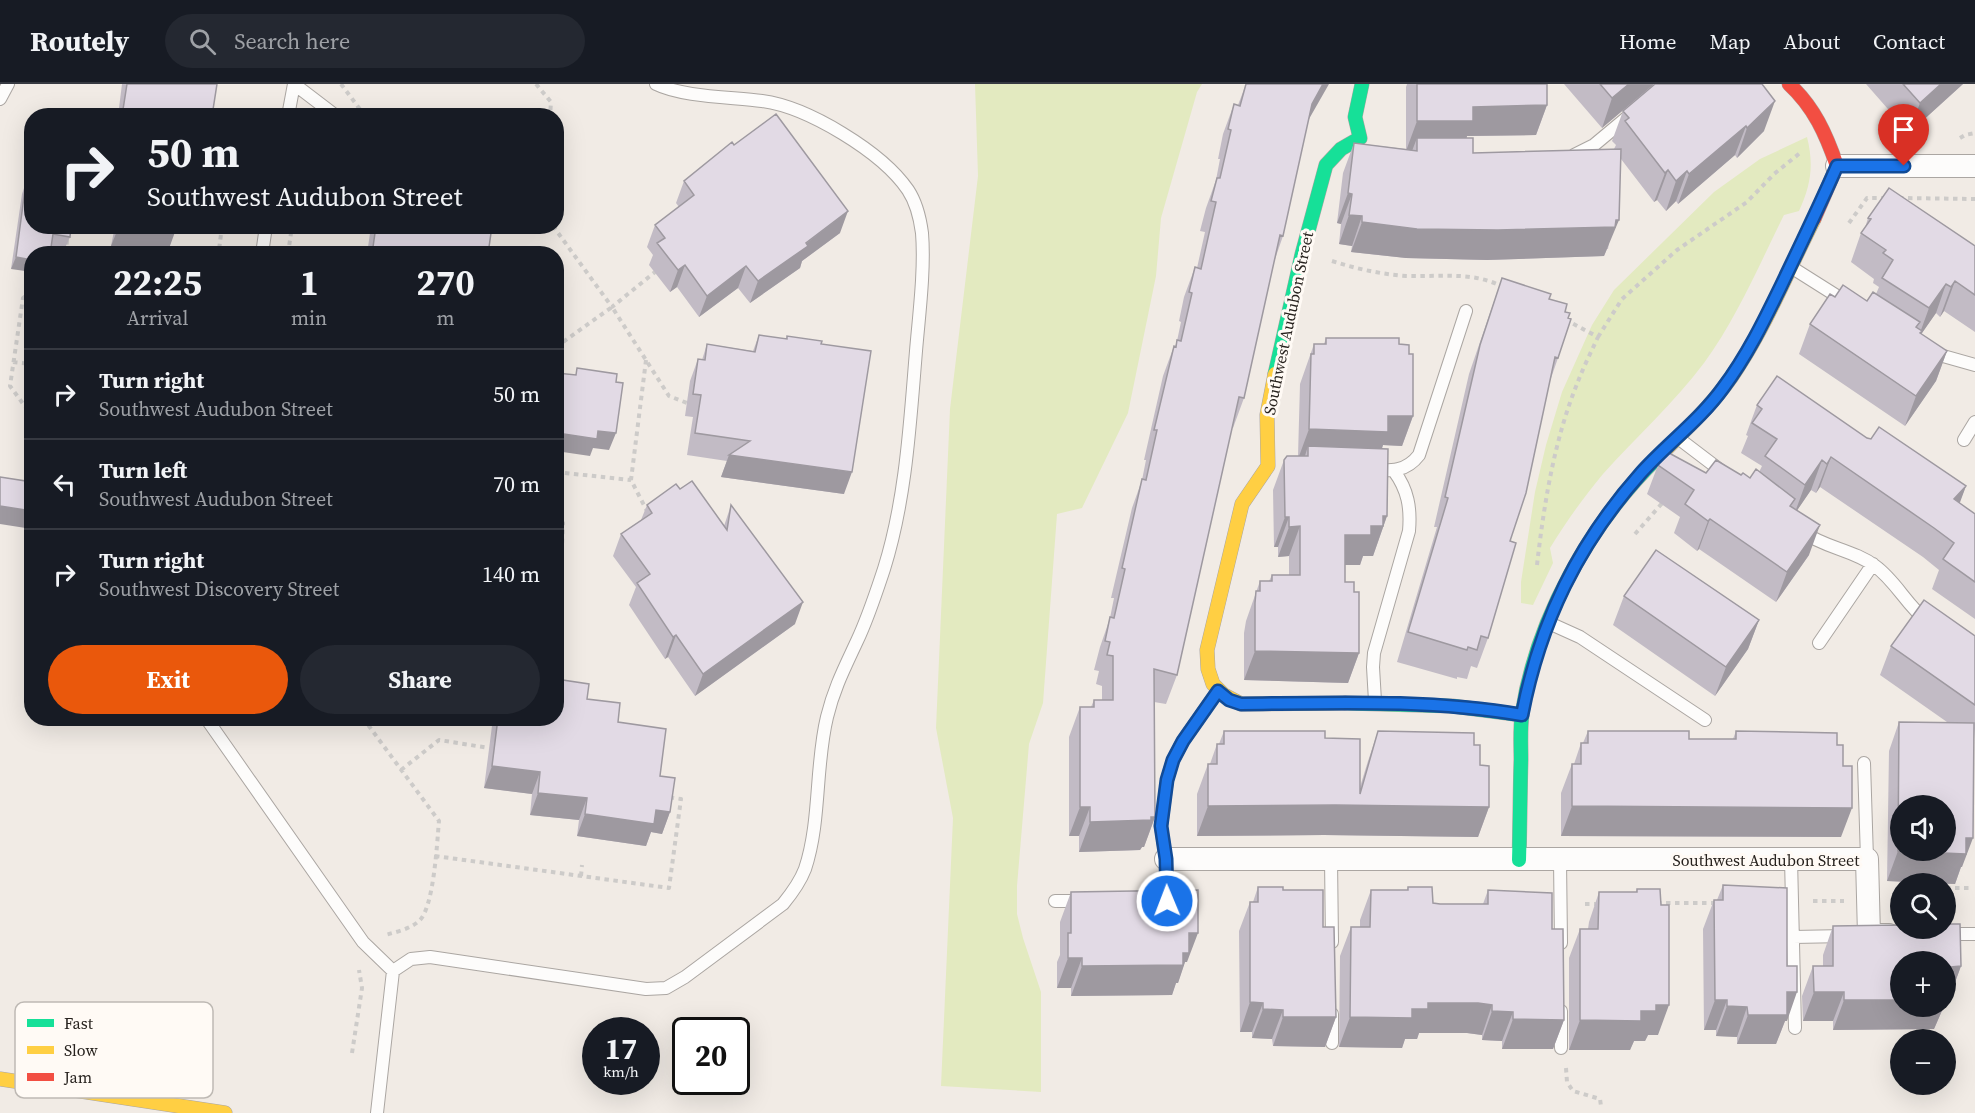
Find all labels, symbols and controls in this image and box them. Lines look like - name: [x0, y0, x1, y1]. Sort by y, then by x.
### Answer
- search box: [165, 14, 585, 68]
- text: Routely: [30, 22, 129, 60]
- icon: search: [186, 25, 219, 58]
- text: Search here: [234, 26, 350, 56]
- text: Home: [1619, 27, 1677, 56]
- text: Map: [1710, 27, 1751, 56]
- text: About: [1784, 27, 1840, 56]
- text: Contact: [1873, 27, 1945, 56]
- pin: [1878, 104, 1929, 166]
- icon: arrive: [1887, 113, 1920, 146]
- text: 50 m: [147, 123, 240, 181]
- icon: right: [48, 132, 126, 210]
- text: Southwest Audubon Street: [147, 178, 462, 215]
- street label: Southwest Audubon Street: [1258, 229, 1318, 417]
- text: 22:25: [113, 258, 202, 307]
- text: 1: [299, 258, 319, 307]
- text: 270: [416, 258, 475, 307]
- text: Arrival: [127, 304, 188, 332]
- text: min: [291, 304, 327, 332]
- text: m: [437, 304, 455, 332]
- text: Turn right: [99, 365, 204, 395]
- icon: right: [48, 378, 81, 411]
- text: 50 m: [493, 379, 540, 409]
- text: Southwest Audubon Street: [99, 395, 333, 423]
- text: Turn left: [99, 455, 187, 485]
- icon: left: [48, 468, 81, 501]
- text: 70 m: [493, 469, 540, 499]
- text: Southwest Audubon Street: [99, 485, 333, 513]
- text: Turn right: [99, 545, 204, 575]
- icon: right: [48, 558, 81, 591]
- text: 140 m: [482, 559, 540, 589]
- text: Southwest Discovery Street: [99, 575, 339, 603]
- button: Exit: [48, 645, 288, 714]
- button: Share: [300, 645, 540, 714]
- map controls: [1890, 795, 1956, 1095]
- button: sound: [1890, 795, 1956, 861]
- street label: Southwest Audubon Street: [1673, 849, 1860, 871]
- position arrow: [1135, 869, 1199, 933]
- button: search: [1890, 873, 1956, 939]
- button: +: [1890, 951, 1956, 1017]
- legend: [15, 1002, 213, 1098]
- text: Fast: [64, 1012, 94, 1034]
- speed limit sign: 20: [672, 1017, 750, 1095]
- text: 17: [605, 1028, 637, 1069]
- button: −: [1890, 1029, 1956, 1095]
- text: Slow: [64, 1039, 99, 1061]
- text: km/h: [603, 1061, 639, 1082]
- text: Jam: [63, 1066, 92, 1088]

